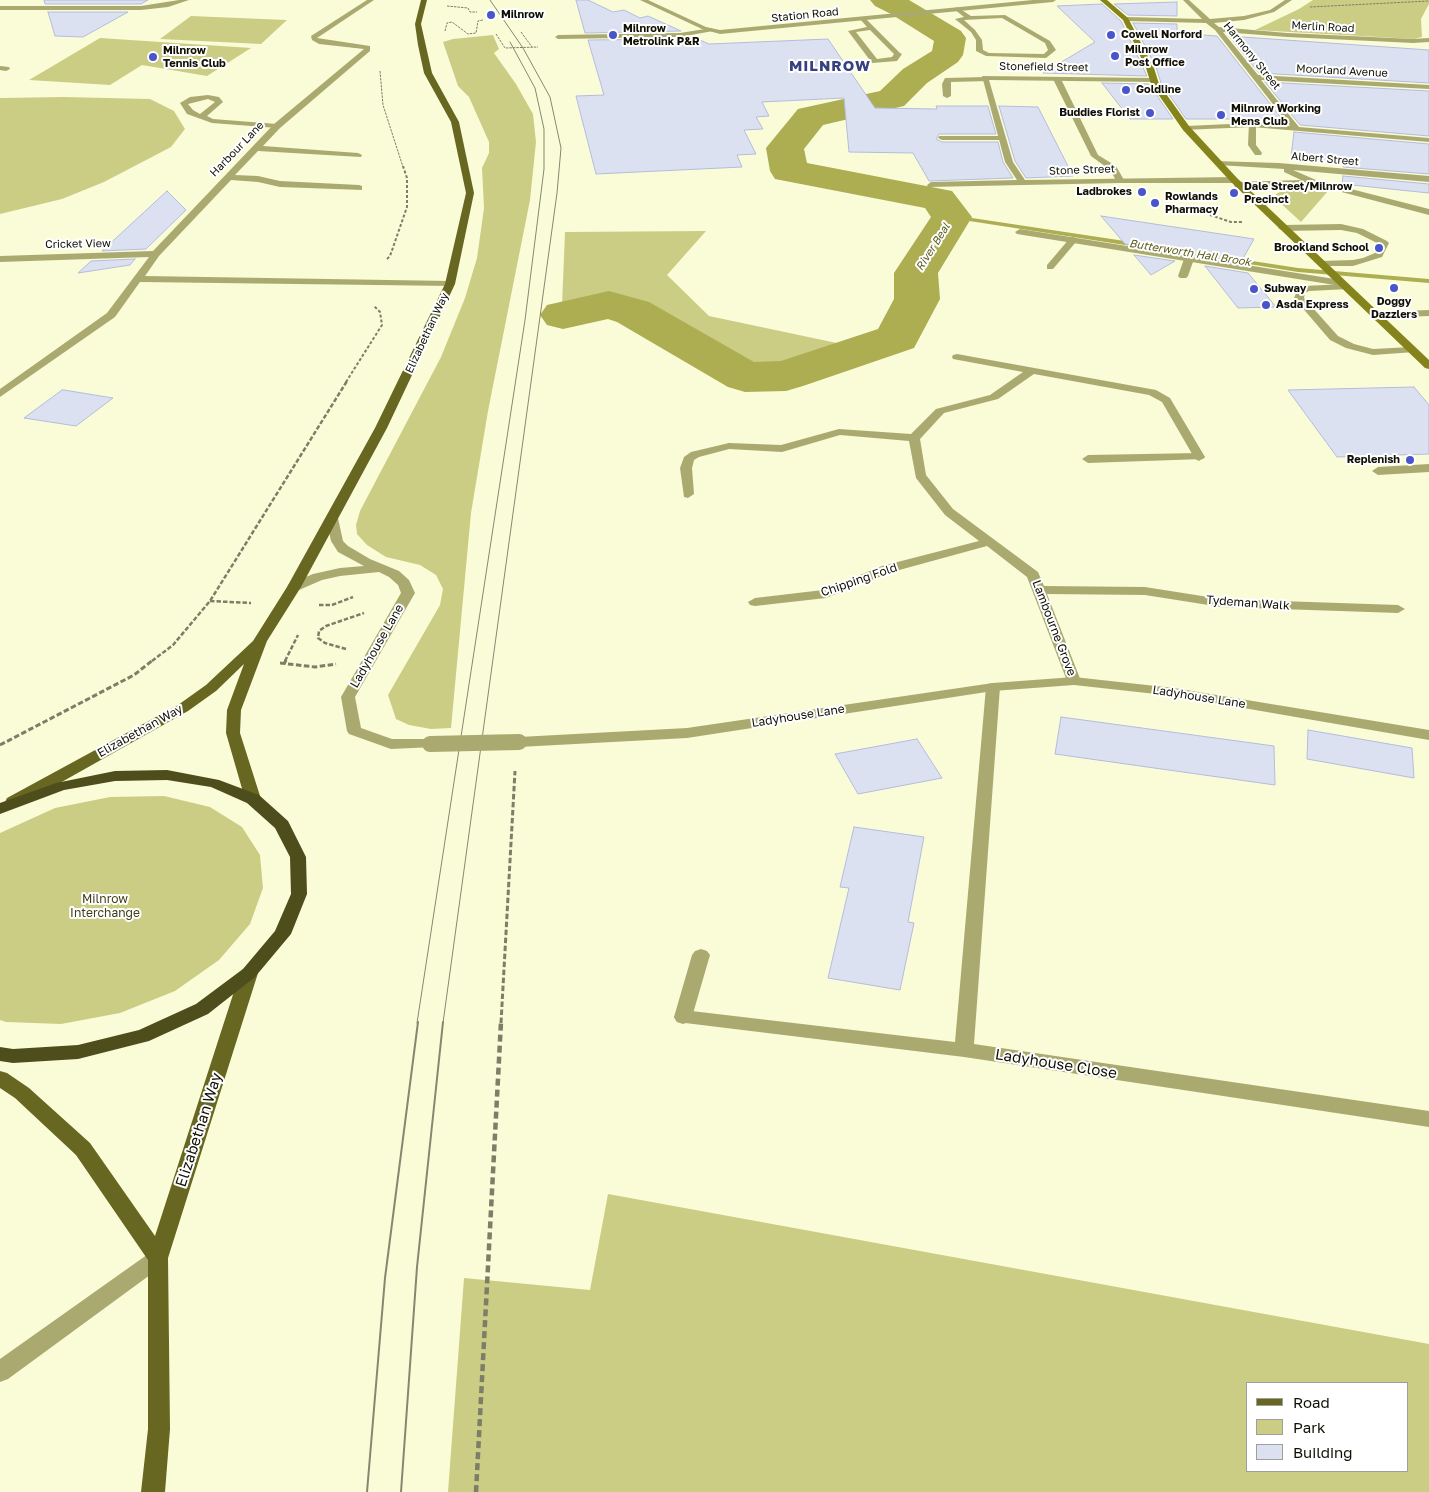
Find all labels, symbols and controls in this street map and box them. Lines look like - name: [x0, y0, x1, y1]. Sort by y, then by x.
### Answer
- street label: Station Road: [771, 5, 839, 25]
- place label: Milnrow: [501, 8, 544, 22]
- marker: Milnrow: [485, 9, 497, 21]
- street label: Merlin Road: [1291, 19, 1355, 35]
- street label: Harmony Street: [1221, 20, 1283, 92]
- place label: Milnrow Metrolink P&R: [623, 22, 700, 48]
- place label: Cowell Norford: [1121, 28, 1202, 42]
- marker: Milnrow Metrolink P&R: [607, 29, 619, 41]
- marker: Cowell Norford: [1105, 29, 1117, 41]
- place label: Milnrow Post Office: [1125, 43, 1185, 69]
- place label: Milnrow Tennis Club: [163, 44, 226, 70]
- marker: Milnrow Post Office: [1109, 50, 1121, 62]
- marker: Milnrow Tennis Club: [147, 51, 159, 63]
- district label: MILNROW: [788, 57, 872, 75]
- street label: Stonefield Street: [999, 60, 1089, 74]
- street label: Moorland Avenue: [1296, 62, 1388, 80]
- place label: Goldline: [1136, 83, 1181, 97]
- marker: Goldline: [1120, 84, 1132, 96]
- place label: Milnrow Working Mens Club: [1231, 102, 1321, 128]
- place label: Buddies Florist: [1059, 106, 1140, 120]
- marker: Buddies Florist: [1144, 107, 1156, 119]
- marker: Milnrow Working Mens Club: [1215, 109, 1227, 121]
- street label: Harbour Lane: [207, 119, 267, 179]
- street label: Albert Street: [1291, 149, 1359, 169]
- street label: Stone Street: [1049, 162, 1115, 178]
- place label: Dale Street/Milnrow Precinct: [1244, 180, 1352, 206]
- place label: Ladbrokes: [1076, 185, 1132, 199]
- marker: Ladbrokes: [1136, 186, 1148, 198]
- marker: Dale Street/Milnrow Precinct: [1228, 187, 1240, 199]
- place label: Rowlands Pharmacy: [1165, 190, 1218, 216]
- marker: Rowlands Pharmacy: [1149, 197, 1161, 209]
- water label: River Beal: [913, 221, 953, 273]
- street label: Cricket View: [45, 237, 111, 251]
- water label: Butterworth Hall Brook: [1128, 237, 1252, 269]
- place label: Brookland School: [1274, 241, 1369, 255]
- marker: Brookland School: [1373, 242, 1385, 254]
- place label: Subway: [1264, 282, 1306, 296]
- marker: Doggy Dazzlers: [1388, 282, 1400, 294]
- marker: Subway: [1248, 283, 1260, 295]
- street label: Elizabethan Way: [403, 291, 451, 375]
- place label: Doggy Dazzlers: [1371, 295, 1417, 321]
- place label: Asda Express: [1276, 298, 1349, 312]
- marker: Asda Express: [1260, 299, 1272, 311]
- place label: Replenish: [1347, 453, 1400, 467]
- marker: Replenish: [1404, 454, 1416, 466]
- street label: Chipping Fold: [819, 560, 899, 600]
- street label: Lambourne Grove: [1029, 578, 1079, 678]
- street label: Tydeman Walk: [1206, 593, 1290, 613]
- street label: Ladyhouse Lane: [347, 602, 407, 690]
- street label: Ladyhouse Lane: [1151, 683, 1247, 711]
- street label: Elizabethan Way: [95, 702, 185, 760]
- street label: Ladyhouse Lane: [750, 702, 846, 730]
- park label: Milnrow Interchange: [70, 892, 140, 920]
- street label: Ladyhouse Close: [994, 1045, 1118, 1083]
- street label: Elizabethan Way: [172, 1071, 226, 1189]
- legend: [1246, 1382, 1409, 1472]
- text: Road: [1293, 1393, 1330, 1411]
- text: Park: [1293, 1418, 1325, 1436]
- text: Building: [1293, 1443, 1353, 1461]

